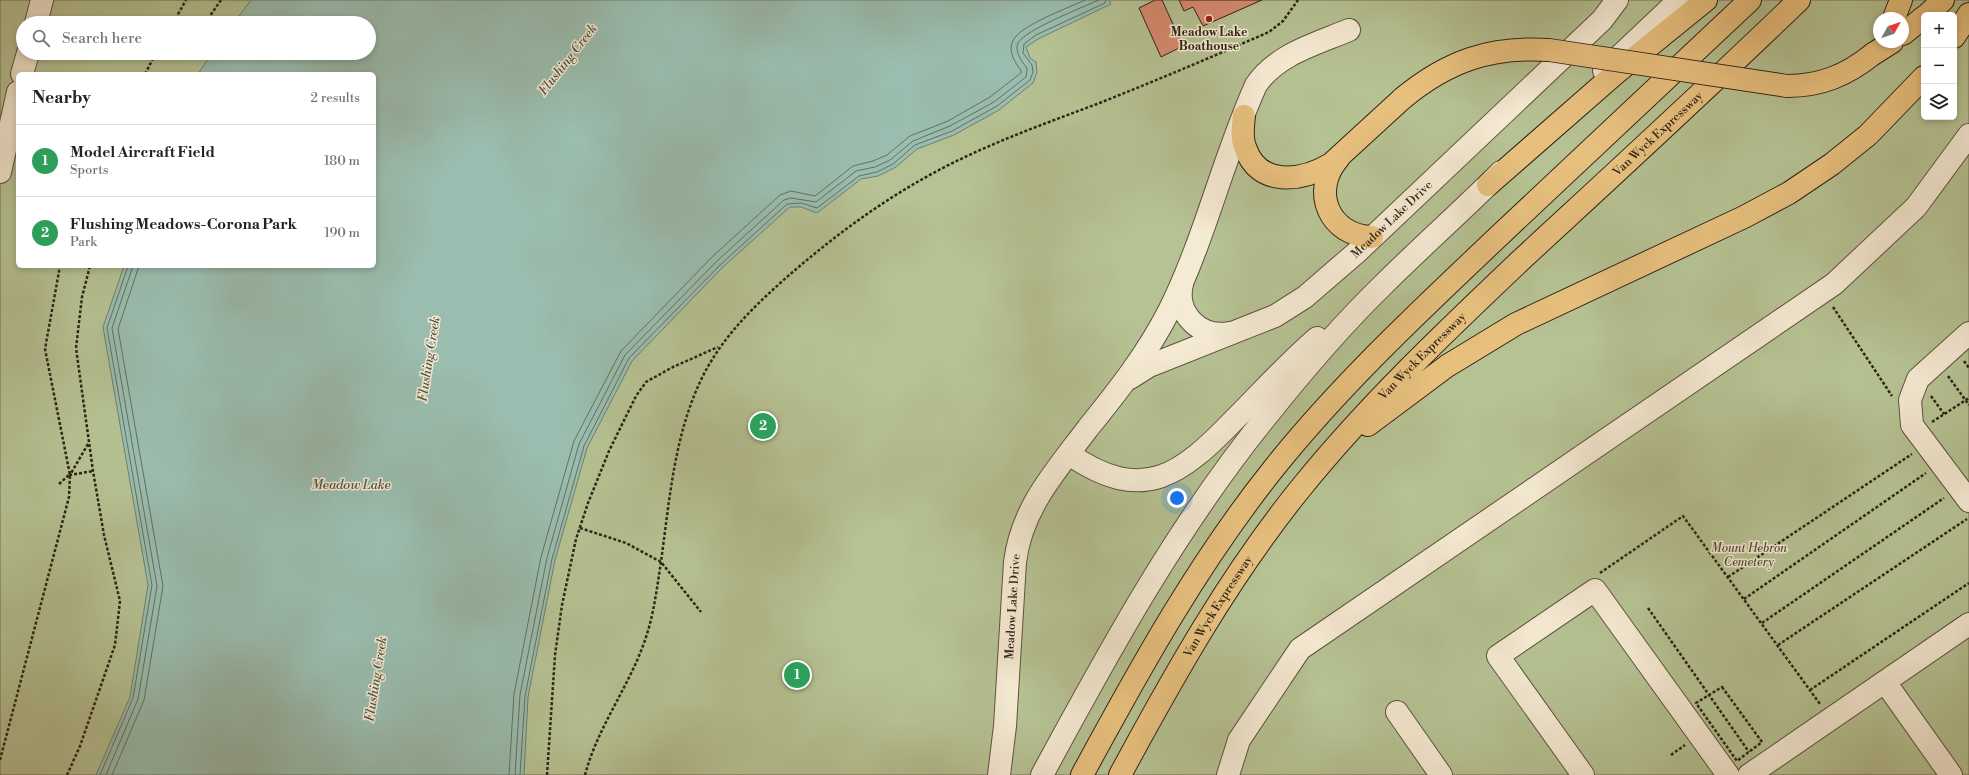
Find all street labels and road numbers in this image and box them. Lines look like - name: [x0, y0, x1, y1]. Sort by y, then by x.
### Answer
- street label: Van Wyck Expressway: [1609, 88, 1706, 180]
- street label: Meadow Lake Drive: [1348, 178, 1436, 262]
- street label: Van Wyck Expressway: [1375, 309, 1469, 404]
- street label: Meadow Lake Drive: [1002, 552, 1024, 660]
- street label: Van Wyck Expressway: [1180, 553, 1256, 661]

